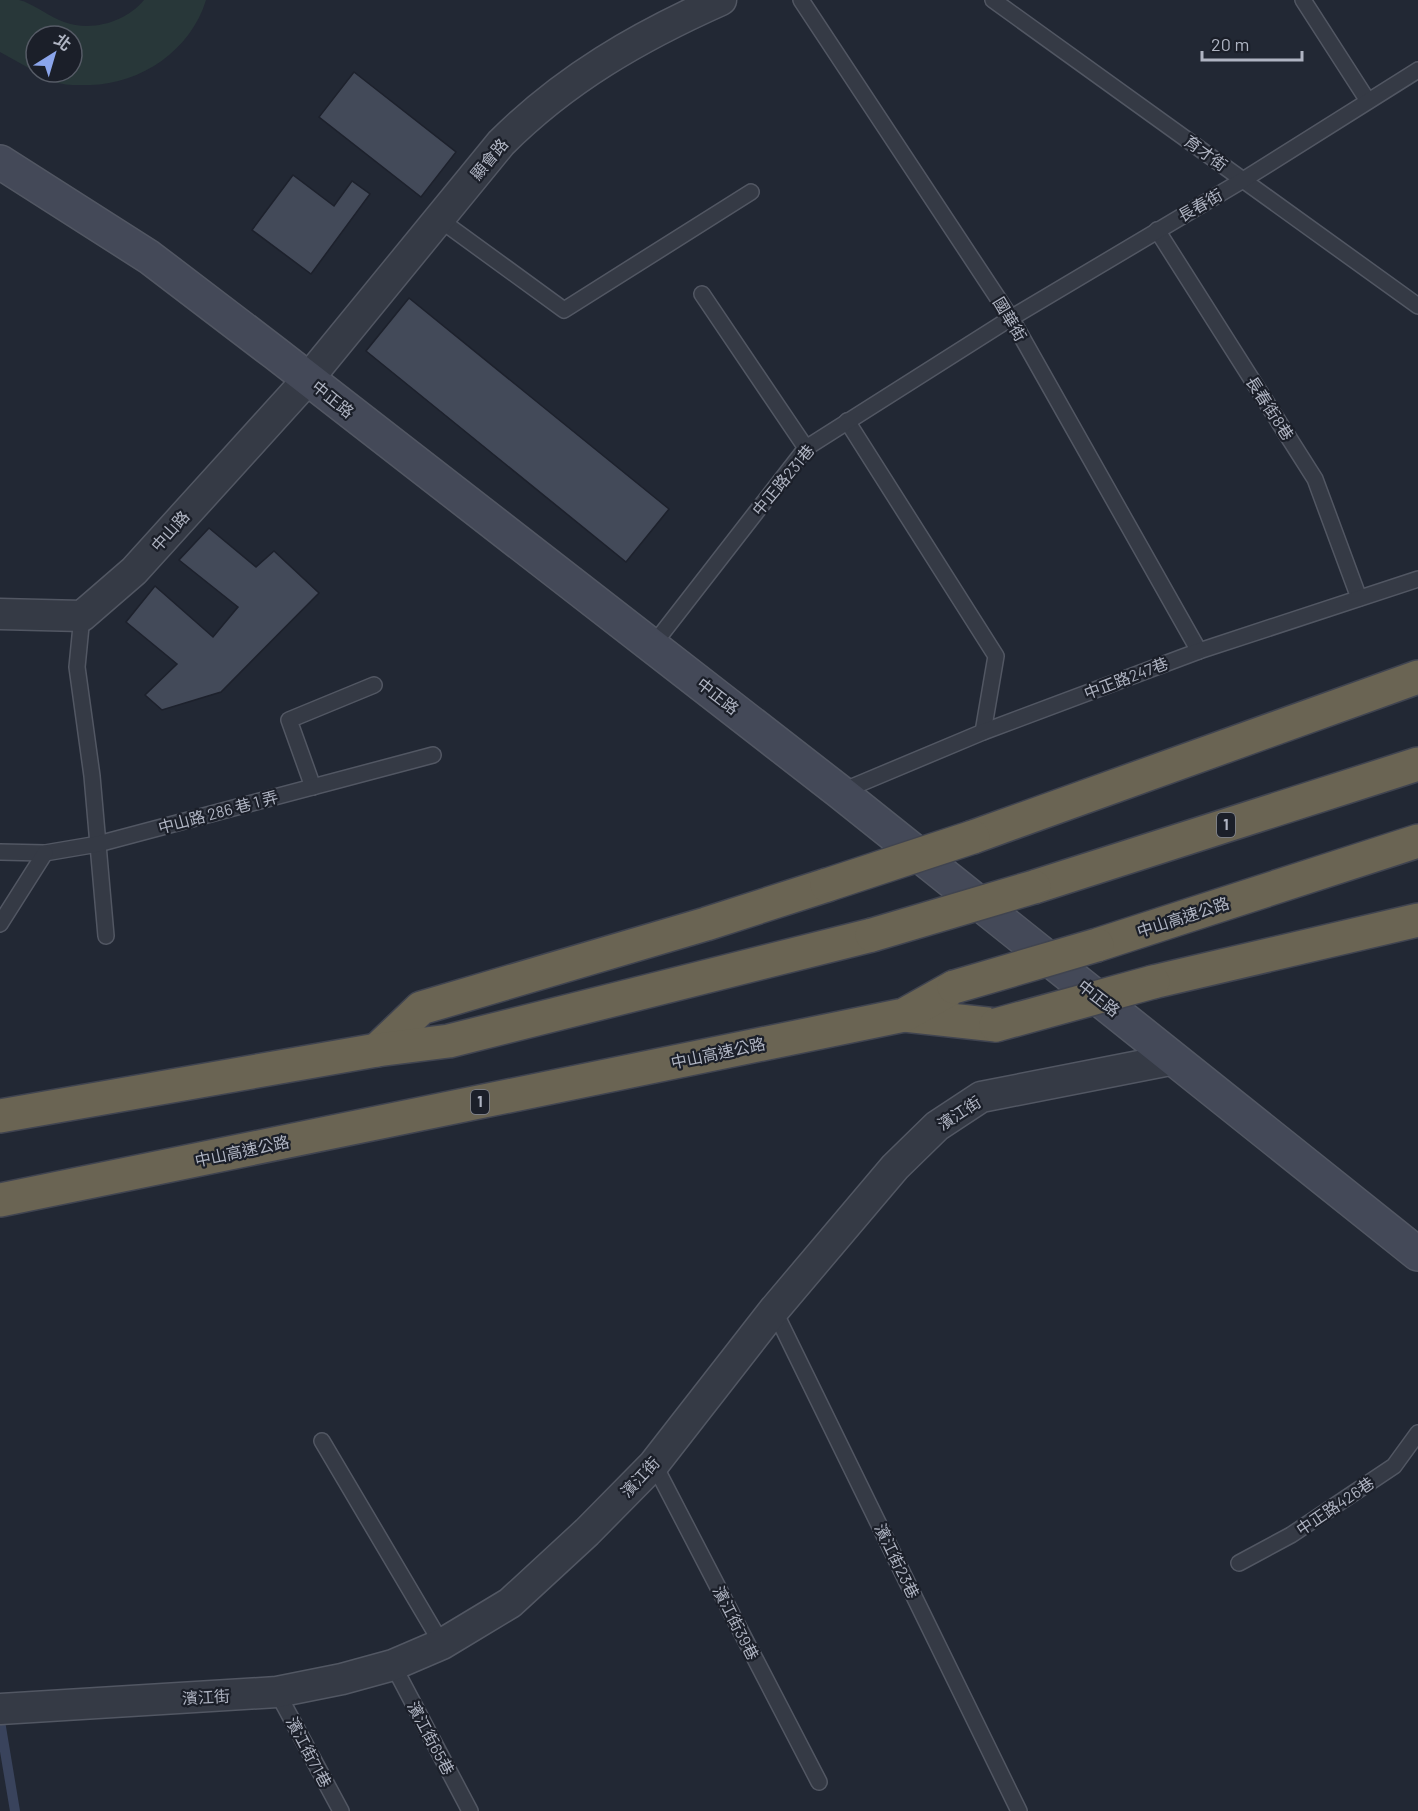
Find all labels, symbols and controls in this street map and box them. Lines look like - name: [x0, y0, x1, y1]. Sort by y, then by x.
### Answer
- north arrow: [24, 24, 84, 84]
- scale bar: [1202, 24, 1302, 62]
- text: 北: [51, 29, 75, 54]
- text: 20 m: [1211, 33, 1249, 55]
- street label: 育才街: [1181, 131, 1231, 174]
- street label: 顯會路: [466, 134, 511, 183]
- street label: 長春街: [1174, 184, 1225, 225]
- street label: 國華街: [990, 293, 1031, 344]
- street label: 長春街8巷: [1243, 372, 1298, 443]
- street label: 中正路: [309, 376, 358, 421]
- street label: 中正路231巷: [748, 441, 818, 519]
- street label: 中山路: [147, 506, 193, 555]
- street label: 中正路247巷: [1081, 653, 1171, 702]
- street label: 中正路: [694, 673, 743, 718]
- street label: 中山路 286 巷 1 弄: [156, 786, 280, 837]
- road number: 1: [1217, 813, 1235, 837]
- street label: 中山高速公路: [1134, 893, 1231, 940]
- street label: 中正路: [1075, 975, 1124, 1020]
- street label: 中山高速公路: [669, 1033, 767, 1072]
- road number: 1: [471, 1090, 489, 1114]
- street label: 濱江街: [933, 1092, 984, 1134]
- street label: 中山高速公路: [193, 1131, 291, 1170]
- street label: 濱江街: [616, 1453, 663, 1501]
- street label: 中正路426巷: [1292, 1473, 1377, 1539]
- street label: 濱江街23巷: [871, 1520, 924, 1601]
- street label: 濱江街39巷: [710, 1583, 763, 1663]
- street label: 濱江街: [182, 1686, 230, 1707]
- street label: 濱江街65巷: [404, 1698, 459, 1778]
- street label: 濱江街71巷: [283, 1713, 336, 1790]

